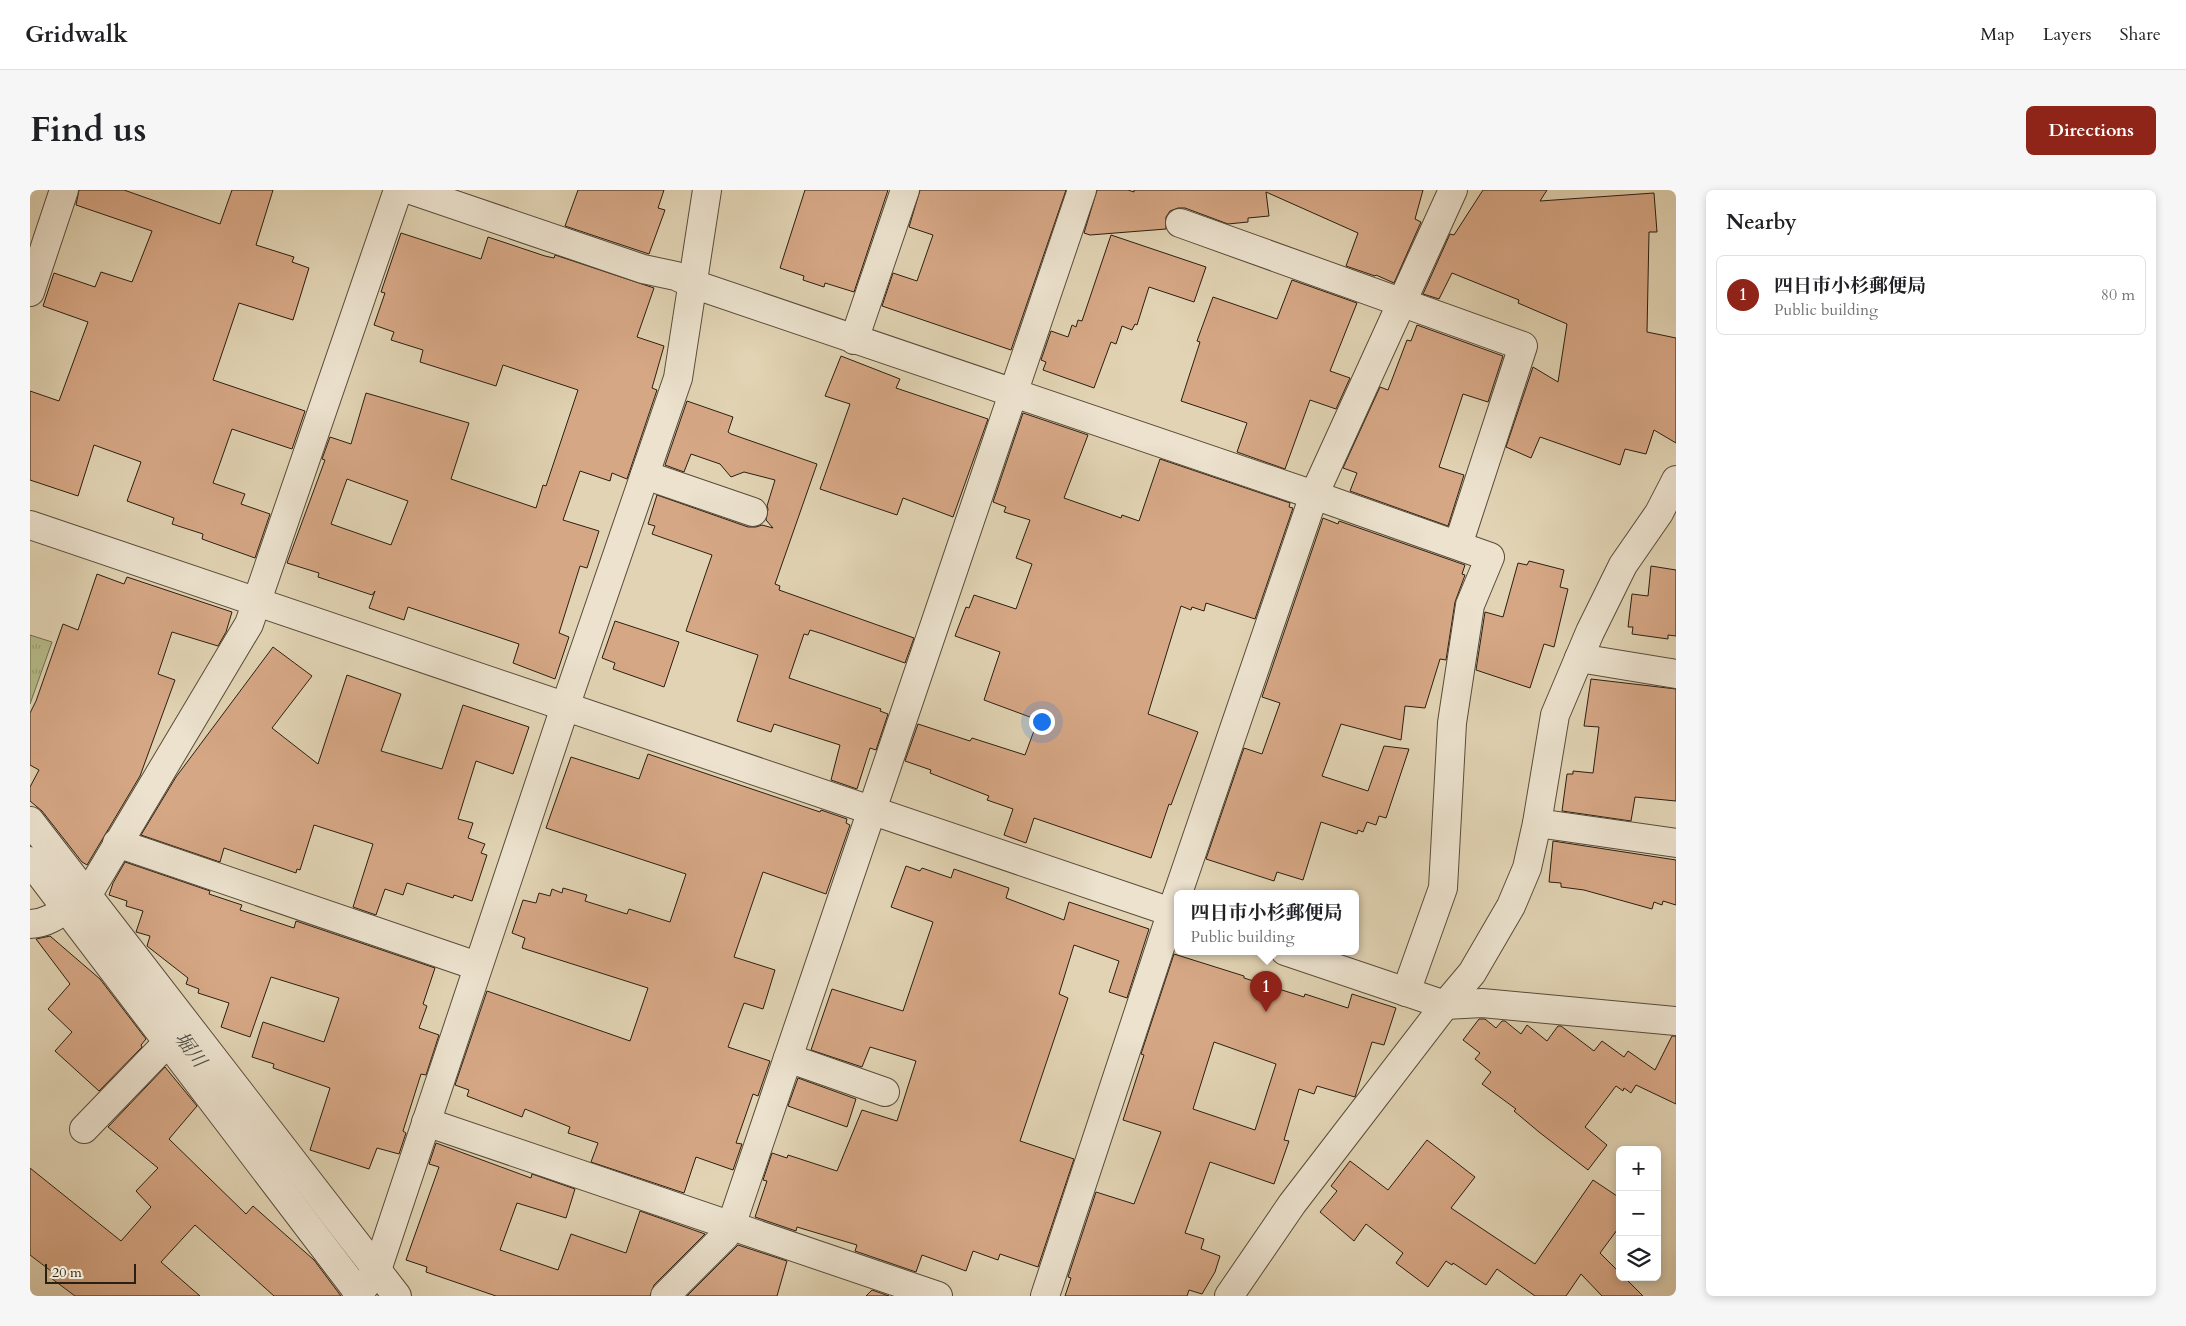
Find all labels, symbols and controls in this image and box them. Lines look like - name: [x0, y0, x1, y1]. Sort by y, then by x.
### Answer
- text: Gridwalk: [25, 18, 128, 51]
- text: Map: [1980, 22, 2015, 47]
- text: Layers: [2043, 22, 2092, 47]
- text: Share: [2120, 22, 2161, 47]
- text: Find us: [30, 106, 146, 154]
- button: Directions: [2026, 106, 2156, 155]
- text: Nearby: [1726, 208, 1797, 237]
- text: 四日市小杉郵便局: [1774, 273, 1926, 299]
- text: 1: [1739, 284, 1747, 306]
- text: 80 m: [2101, 284, 2135, 306]
- text: Public building: [1774, 299, 1878, 321]
- your location: [1029, 709, 1055, 735]
- popup: [1174, 890, 1359, 955]
- text: 四日市小杉郵便局: [1190, 900, 1343, 926]
- text: Public building: [1190, 926, 1295, 948]
- pin: 1: [1250, 971, 1282, 1012]
- water label: 堀川: [168, 1027, 213, 1074]
- map controls: [1616, 1146, 1661, 1281]
- button: +: [1616, 1146, 1661, 1191]
- button: −: [1616, 1191, 1661, 1236]
- button: layers: [1616, 1236, 1661, 1281]
- scale bar: [45, 1261, 136, 1284]
- text: 20 m: [52, 1263, 82, 1282]

